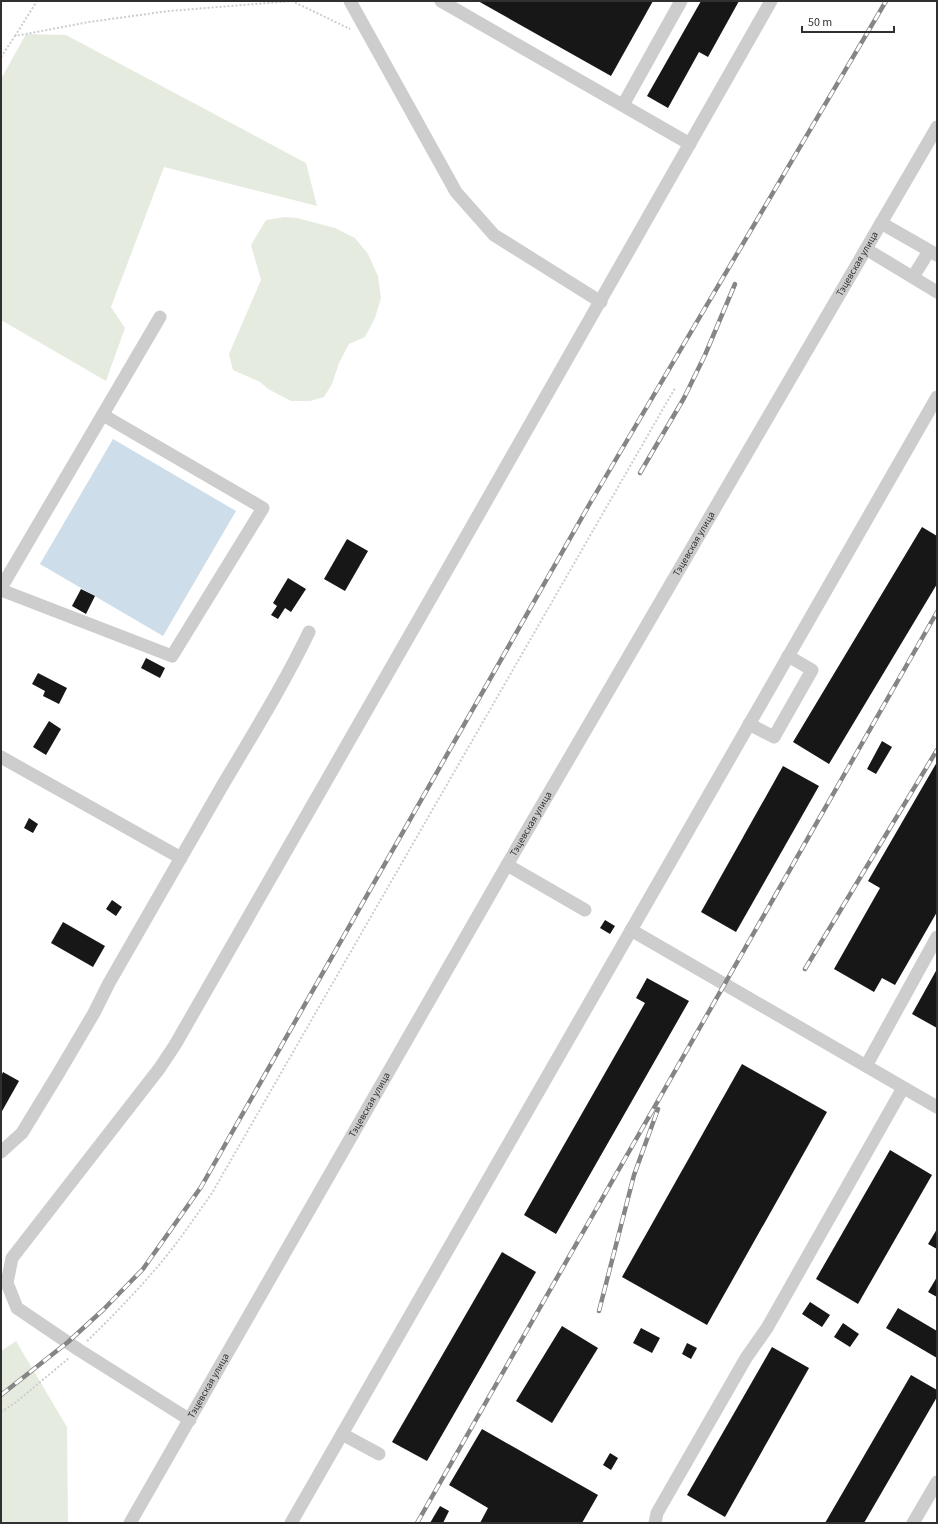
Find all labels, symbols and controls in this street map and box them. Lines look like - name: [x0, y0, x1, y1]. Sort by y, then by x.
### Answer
- scale bar: [802, 8, 894, 34]
- text: 50 m: [808, 14, 832, 31]
- street label: Тэцевская улица: [833, 229, 882, 299]
- street label: Тэцевская улица: [670, 509, 719, 579]
- street label: Тэцевская улица: [507, 789, 555, 859]
- street label: Тэцевская улица: [345, 1070, 394, 1140]
- street label: Тэцевская улица: [184, 1351, 233, 1421]

